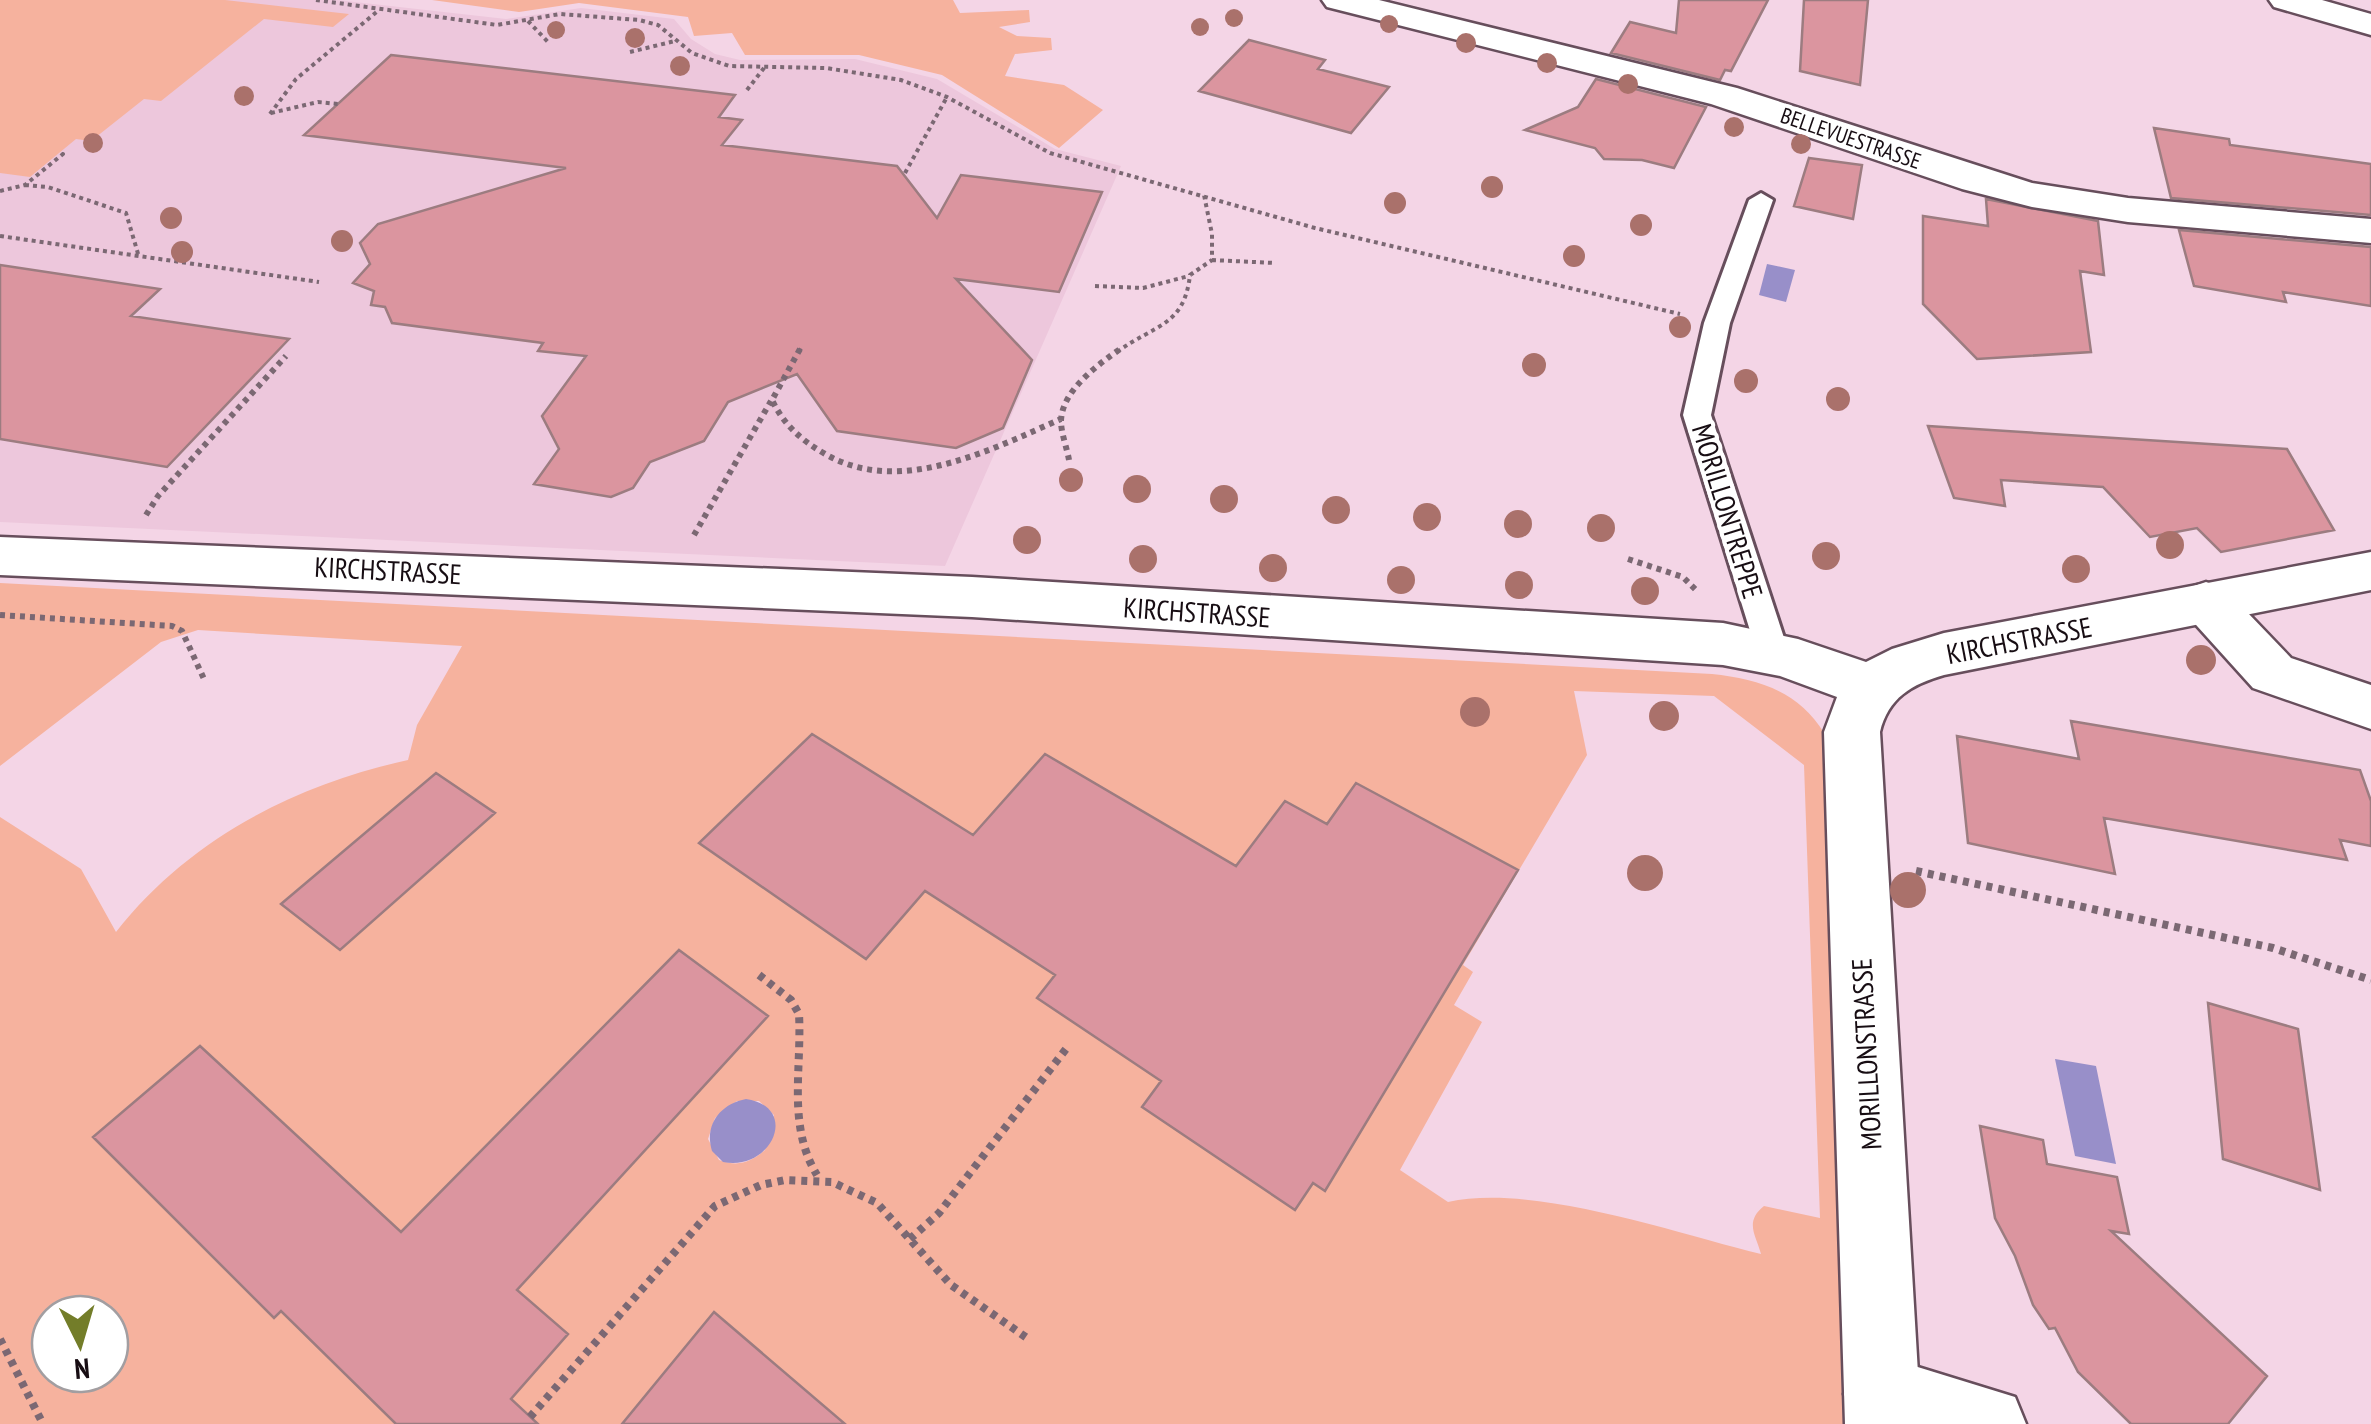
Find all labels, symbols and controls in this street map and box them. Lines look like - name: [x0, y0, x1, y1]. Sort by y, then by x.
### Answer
- street label: BELLEVUESTRASSE: [1777, 101, 1925, 175]
- street label: MORILLONTREPPE: [1684, 419, 1772, 603]
- street label: KIRCHSTRASSE: [313, 548, 463, 592]
- street label: KIRCHSTRASSE: [1122, 588, 1272, 636]
- street label: KIRCHSTRASSE: [1943, 608, 2095, 672]
- street label: MORILLONSTRASSE: [1843, 957, 1889, 1151]
- north arrow: [30, 1294, 130, 1394]
- text: N: [73, 1350, 91, 1388]

